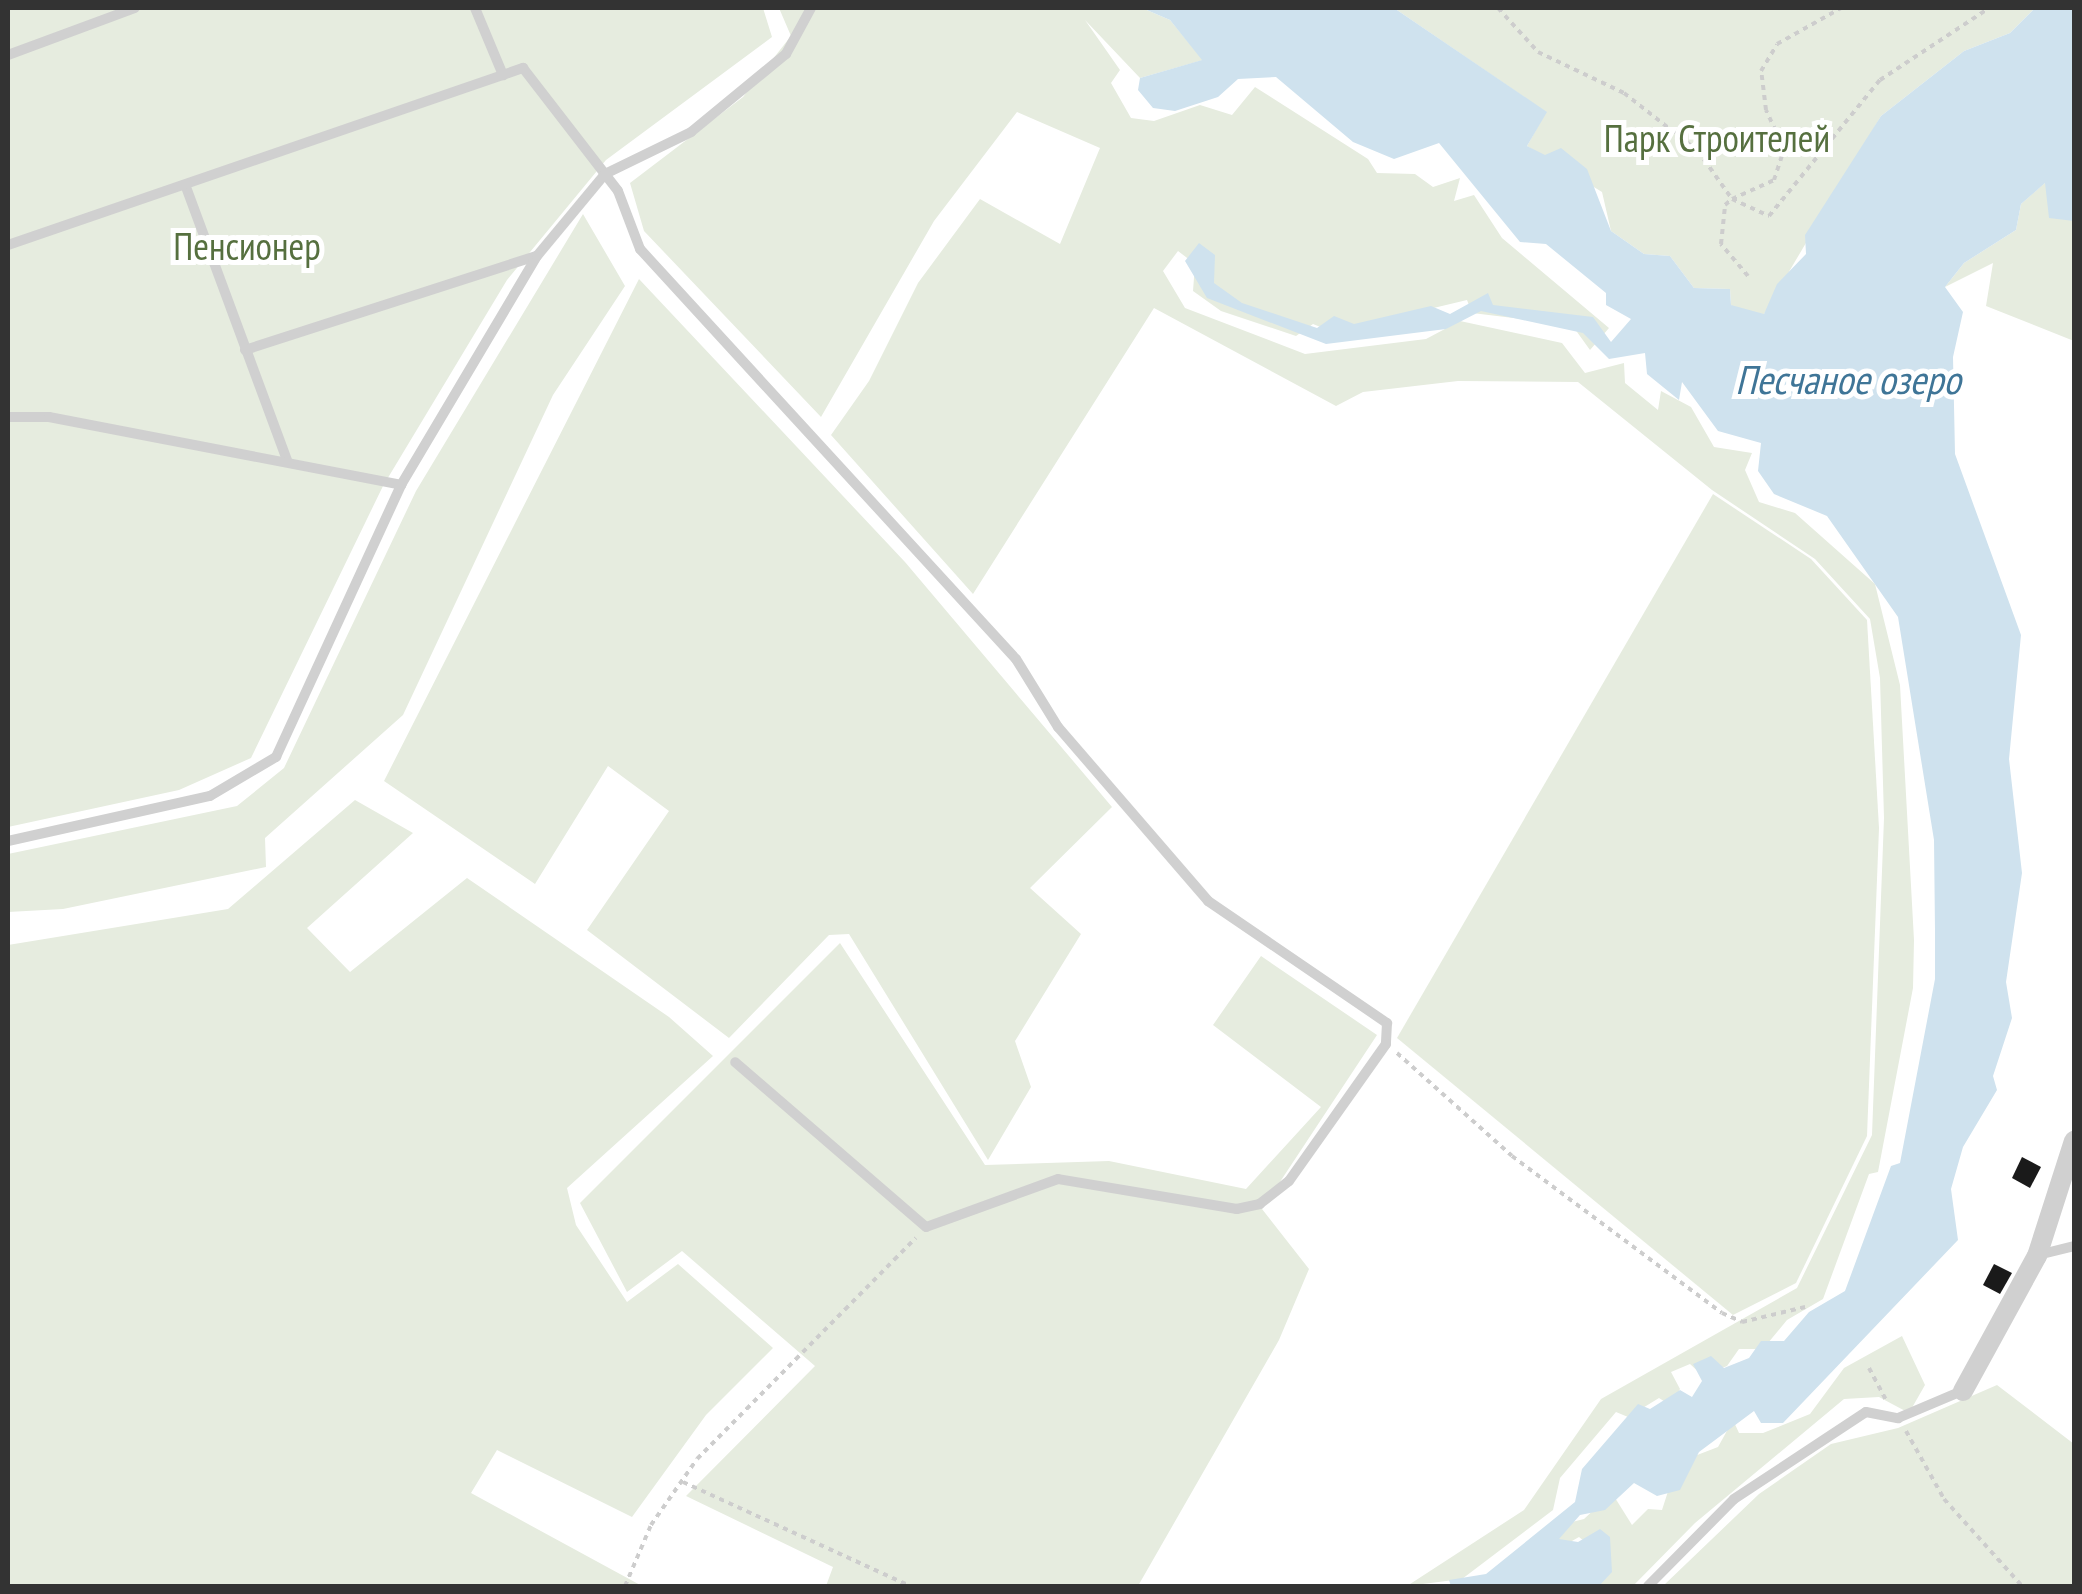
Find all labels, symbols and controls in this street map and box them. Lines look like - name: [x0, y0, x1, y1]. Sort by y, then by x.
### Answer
- park label: Парк Строителей: [1604, 115, 1830, 161]
- park label: Пенсионер: [173, 223, 321, 269]
- water label: Песчаное озеро: [1735, 355, 1961, 403]

